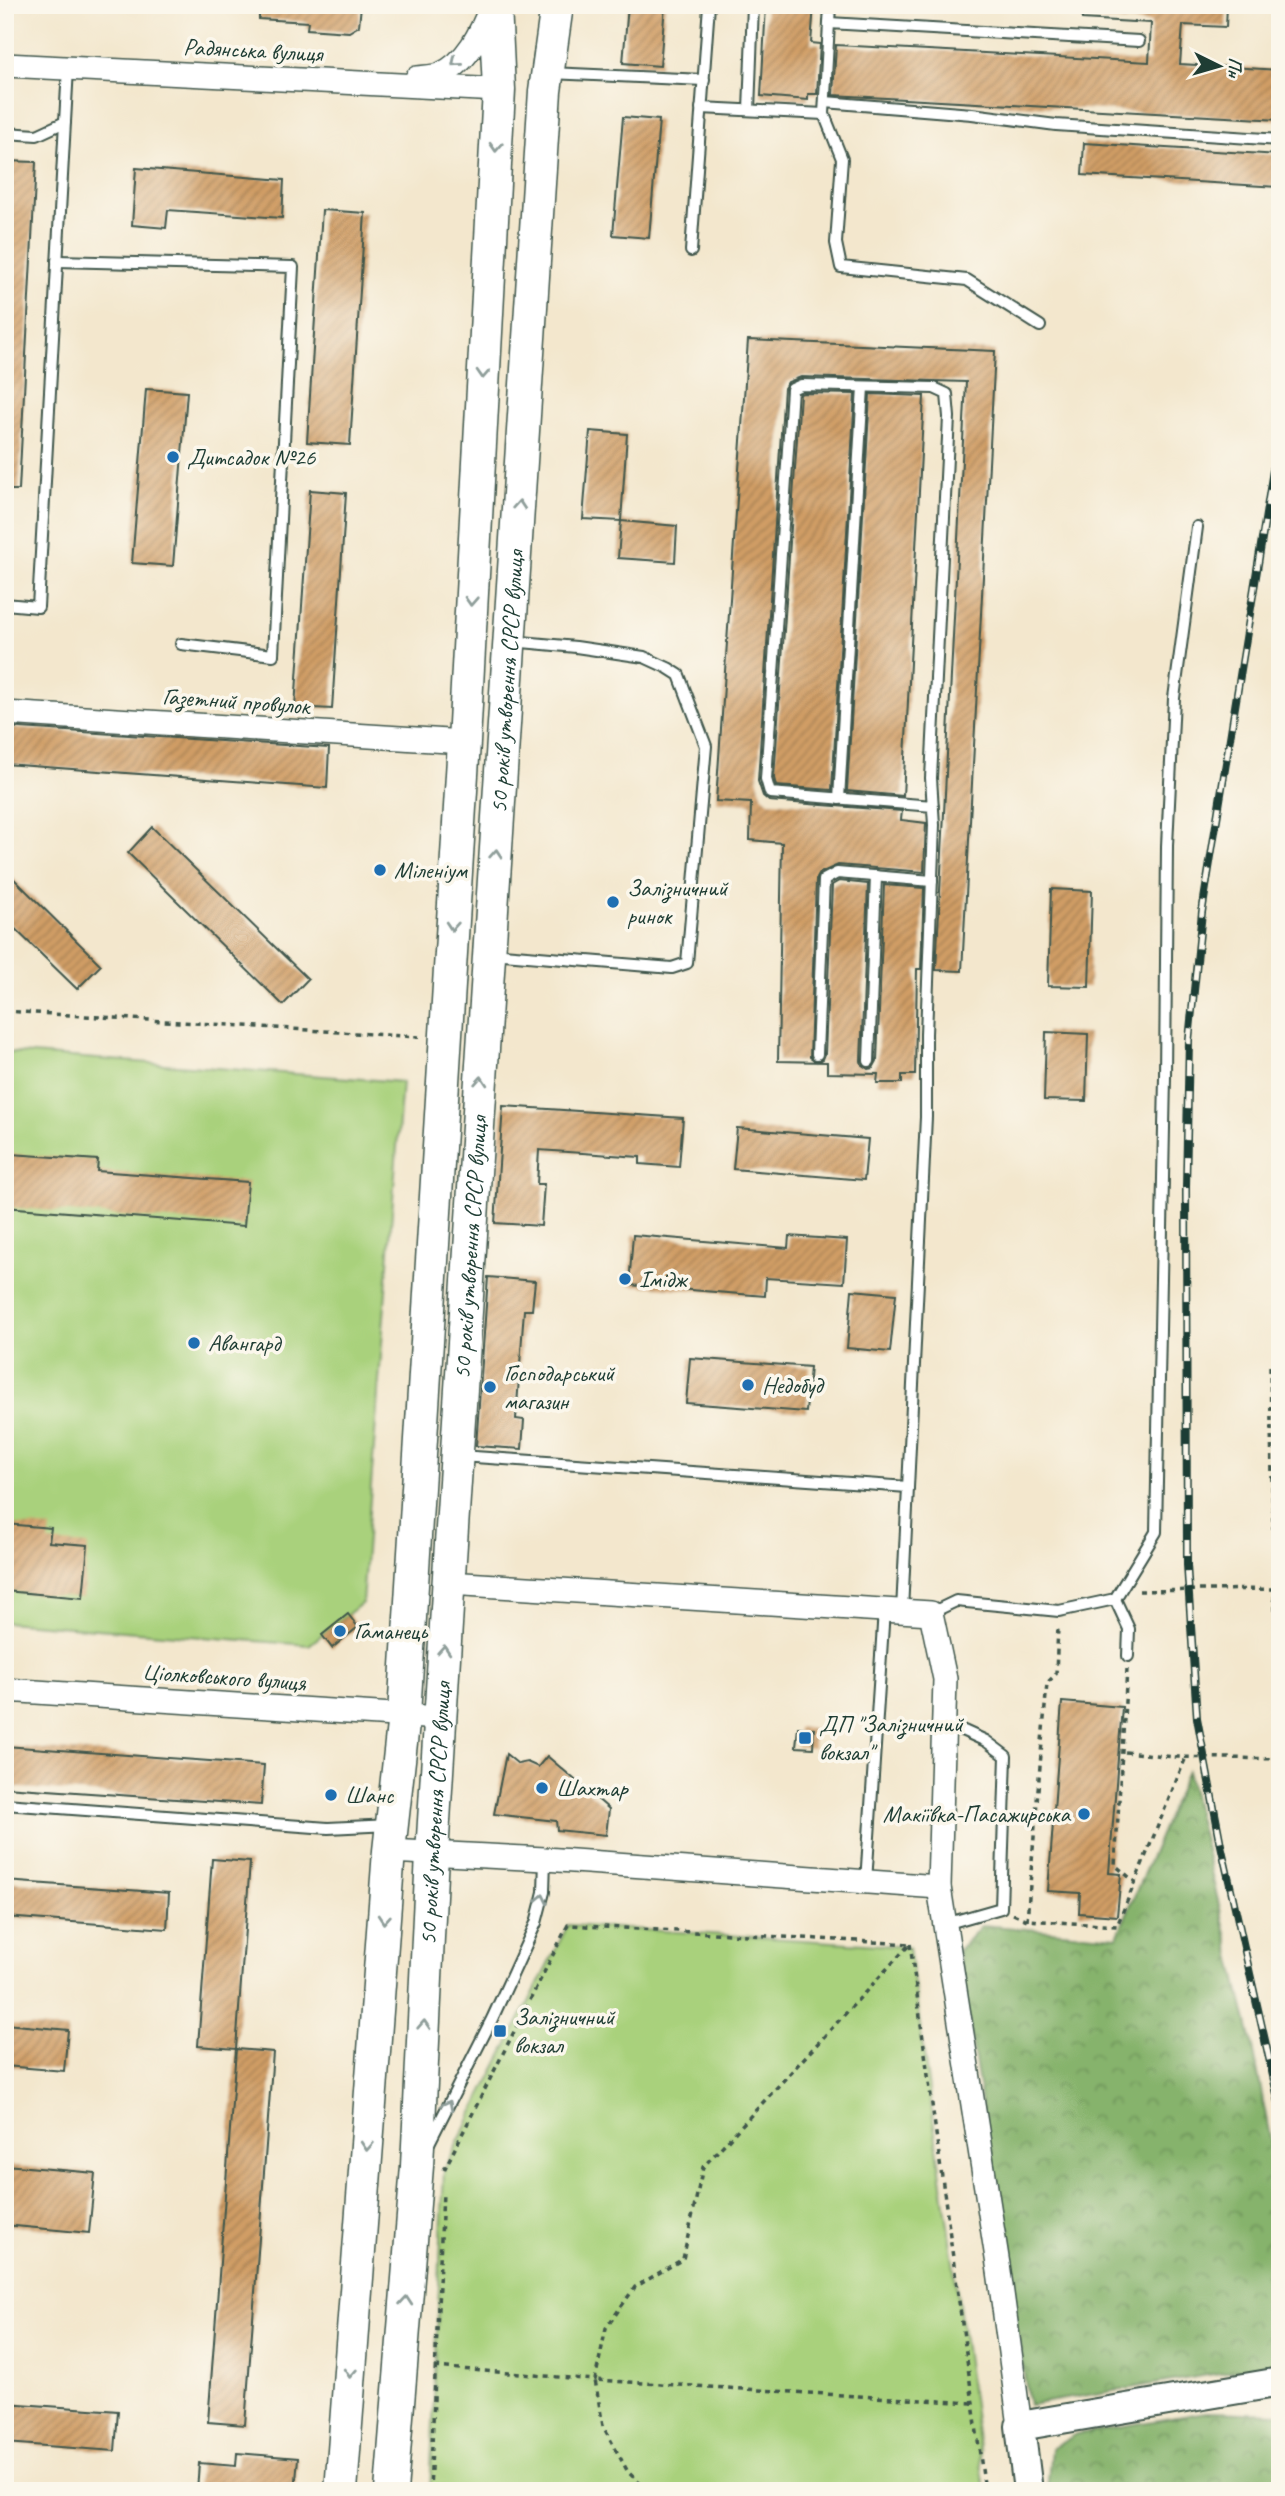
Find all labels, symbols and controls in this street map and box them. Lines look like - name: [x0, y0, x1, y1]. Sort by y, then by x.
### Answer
- street label: Радянська вулиця: [183, 31, 325, 69]
- north arrow: [1184, 32, 1254, 102]
- one-way arrow: [452, 54, 465, 66]
- text: Пн: [1222, 56, 1248, 80]
- one-way arrow: [488, 142, 503, 153]
- one-way arrow: [476, 369, 491, 380]
- place label: Дитсадок №26: [187, 442, 317, 472]
- marker: Дитсадок №26: [165, 449, 181, 465]
- one-way arrow: [511, 499, 526, 510]
- street label: 50 років утворення СРСР вулиця: [483, 548, 530, 814]
- one-way arrow: [464, 596, 479, 607]
- street label: Газетний провулок: [161, 681, 313, 722]
- one-way arrow: [488, 848, 503, 859]
- place label: Міленіум: [394, 855, 469, 885]
- marker: Міленіум: [372, 862, 388, 878]
- place label: Залізничний ринок: [627, 873, 730, 931]
- marker: Залізничний ринок: [605, 894, 621, 910]
- one-way arrow: [444, 921, 459, 932]
- one-way arrow: [473, 1075, 488, 1086]
- street label: 50 років утворення СРСР вулиця: [447, 1113, 494, 1380]
- place label: Імідж: [639, 1264, 689, 1294]
- marker: Імідж: [617, 1271, 633, 1287]
- place label: Авангард: [208, 1328, 282, 1358]
- marker: Авангард: [186, 1335, 202, 1351]
- place label: Господарський магазин: [504, 1358, 616, 1416]
- place label: Недобуд: [762, 1370, 825, 1400]
- marker: Недобуд: [740, 1377, 756, 1393]
- marker: Господарський магазин: [482, 1379, 498, 1395]
- place label: Гаманець: [354, 1616, 428, 1646]
- marker: Гаманець: [332, 1623, 348, 1639]
- one-way arrow: [436, 1644, 451, 1655]
- street label: Ціолковського вулиця: [141, 1656, 308, 1698]
- street label: 50 років утворення СРСР вулиця: [413, 1679, 458, 1946]
- place label: ДП "Залізничний вокзал": [819, 1709, 965, 1767]
- marker: ДП "Залізничний вокзал": [797, 1730, 813, 1746]
- place label: Шахтар: [556, 1773, 629, 1803]
- place label: Шанс: [345, 1780, 395, 1810]
- marker: Шахтар: [534, 1780, 550, 1796]
- marker: Шанс: [323, 1787, 339, 1803]
- place label: Макіївка-Пасажирська: [883, 1799, 1071, 1829]
- marker: Макіївка-Пасажирська: [1076, 1806, 1092, 1822]
- one-way arrow: [533, 1893, 548, 1905]
- one-way arrow: [377, 1914, 392, 1925]
- place label: Залізничний вокзал: [514, 2002, 617, 2060]
- one-way arrow: [416, 2019, 431, 2030]
- marker: Залізничний вокзал: [492, 2023, 508, 2039]
- one-way arrow: [440, 2100, 454, 2112]
- one-way arrow: [360, 2141, 375, 2152]
- one-way arrow: [398, 2295, 413, 2306]
- one-way arrow: [343, 2368, 358, 2379]

